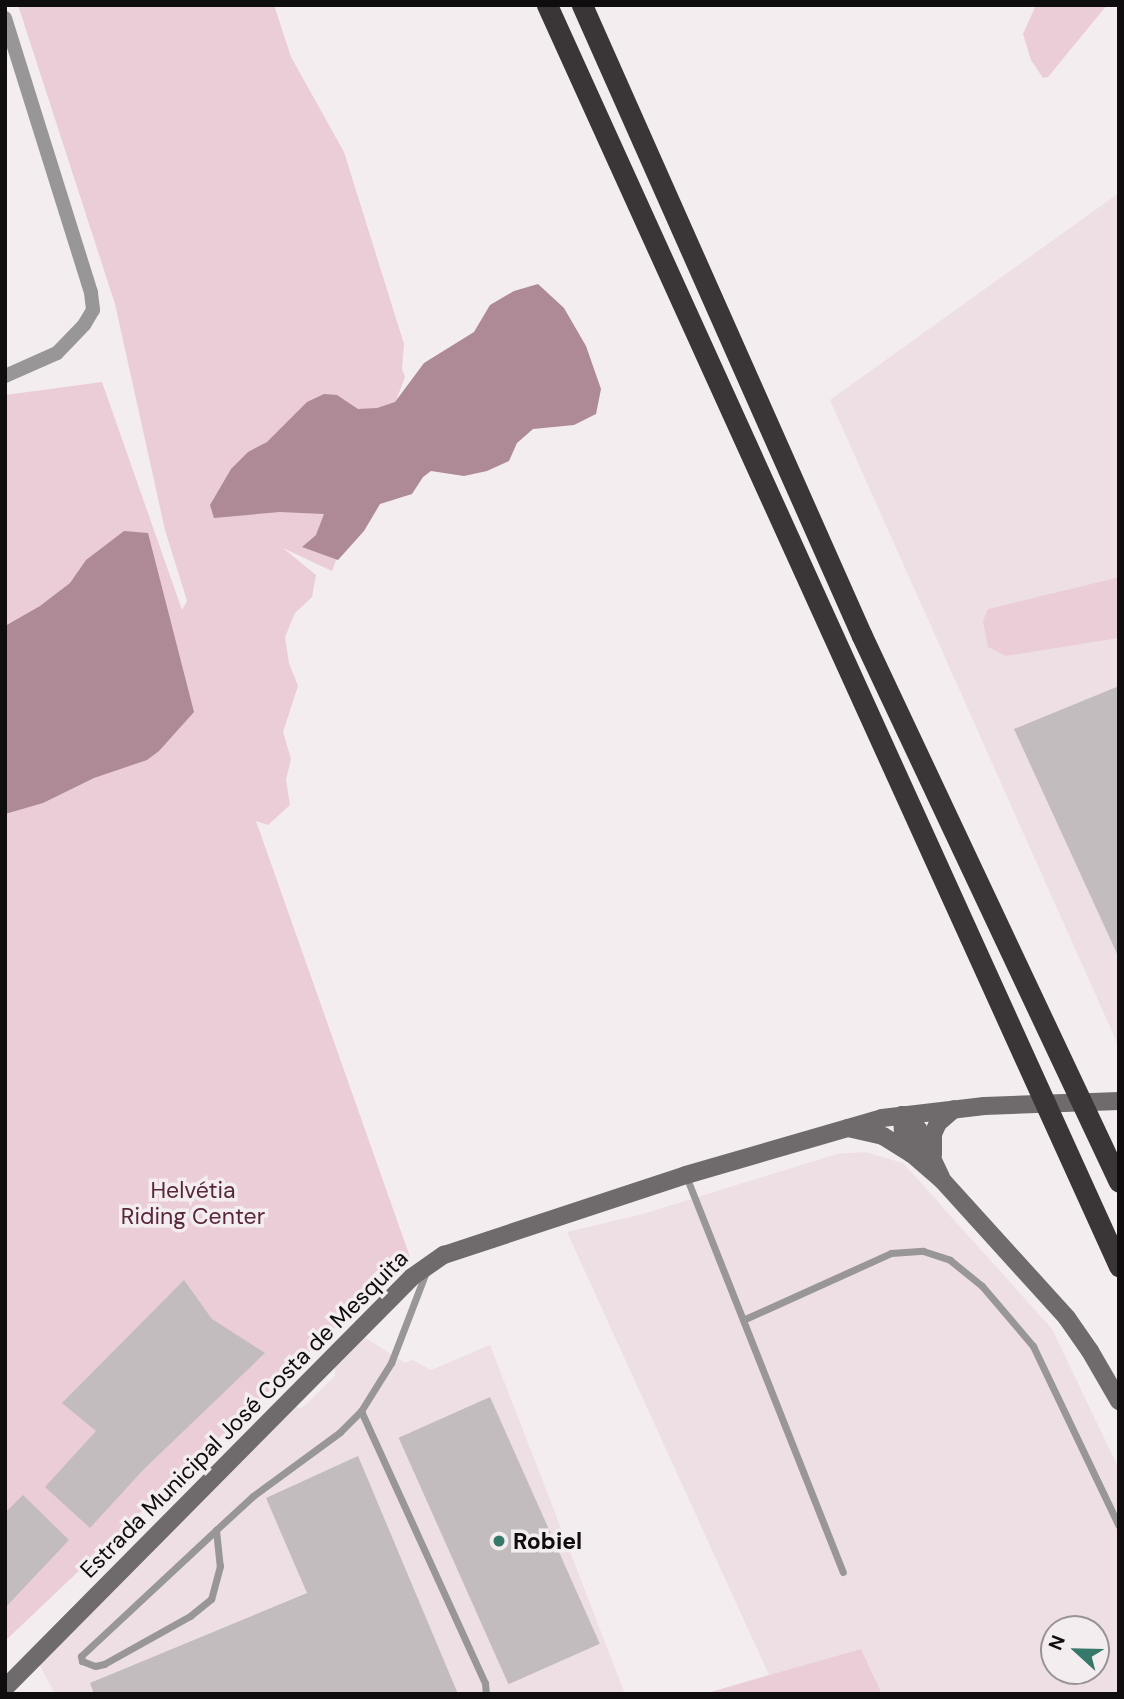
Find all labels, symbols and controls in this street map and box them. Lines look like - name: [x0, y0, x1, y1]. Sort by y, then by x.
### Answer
- park label: Helvétia Riding Center: [121, 1176, 265, 1230]
- street label: Estrada Municipal José Costa de Mesquita: [74, 1244, 414, 1584]
- place label: Robiel: [513, 1527, 582, 1555]
- marker: Robiel: [491, 1533, 507, 1549]
- north arrow: [1040, 1615, 1110, 1685]
- text: N: [1043, 1632, 1071, 1654]

